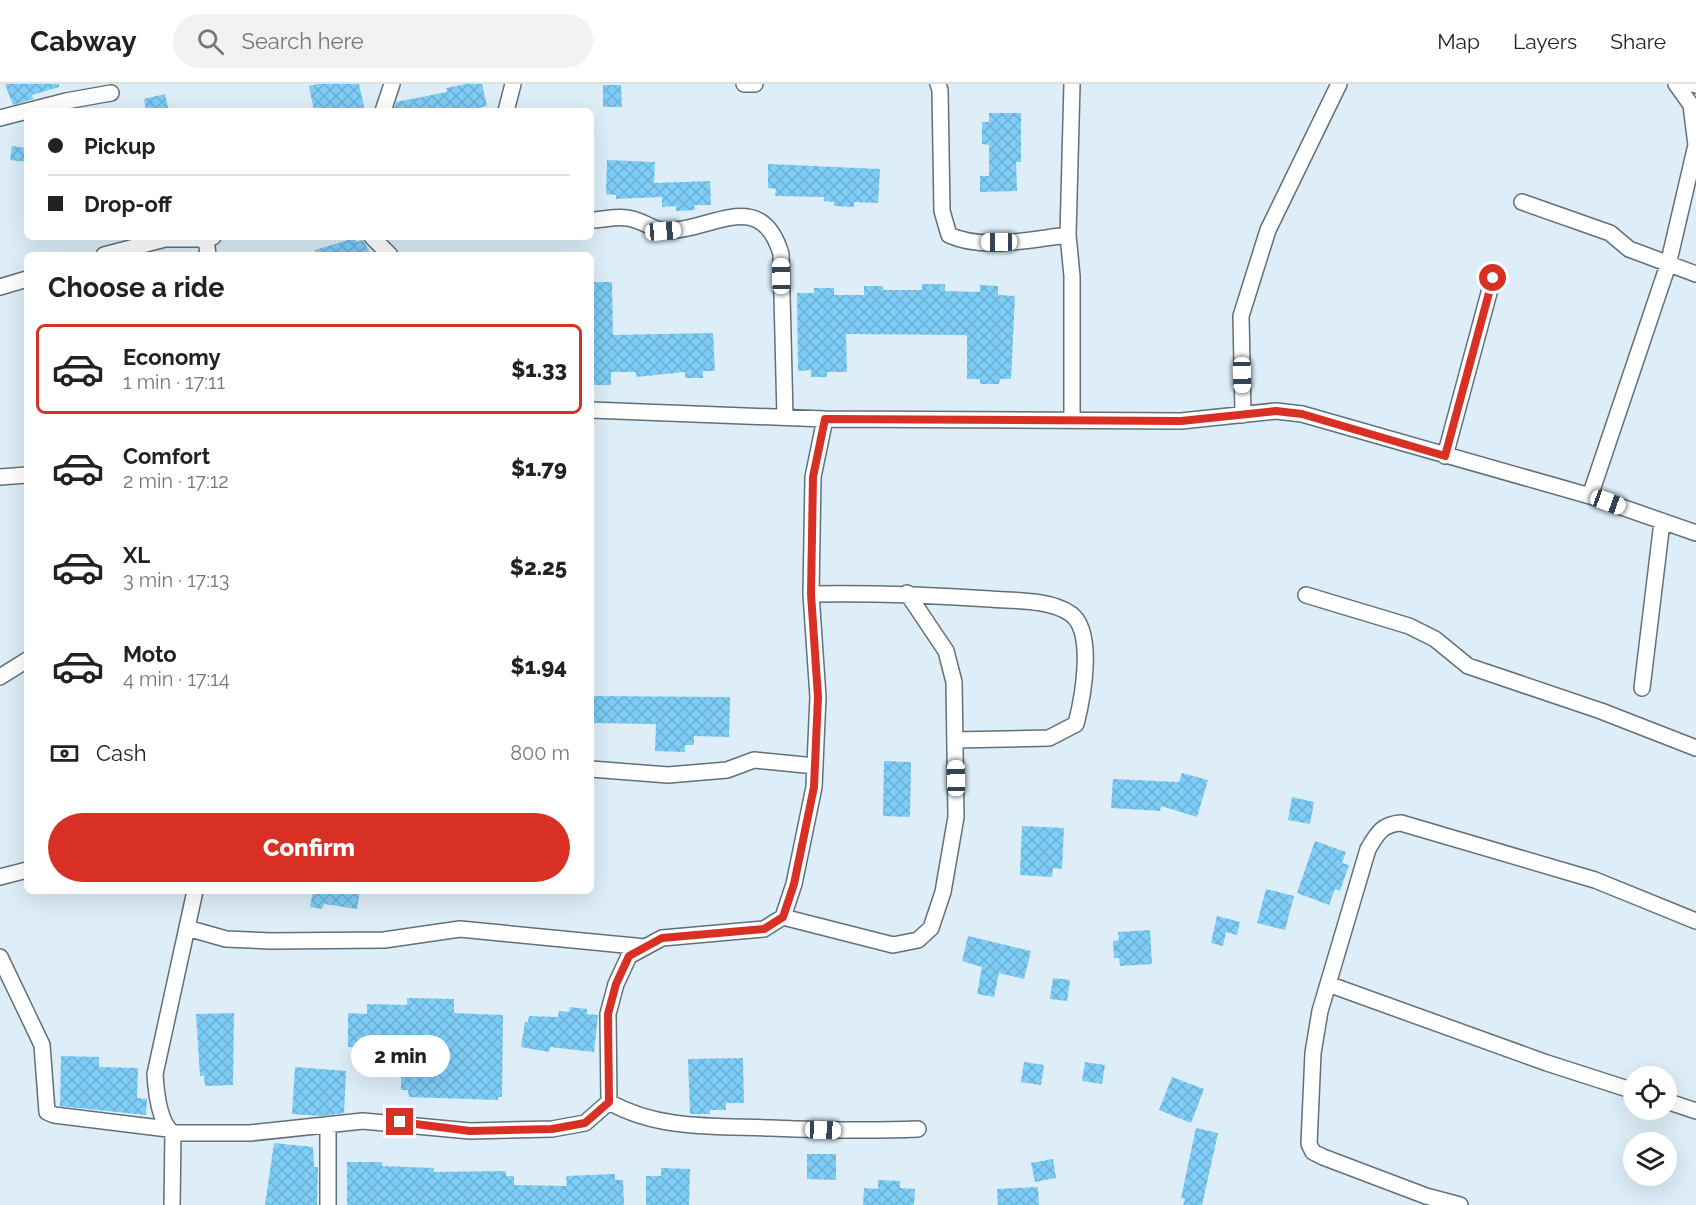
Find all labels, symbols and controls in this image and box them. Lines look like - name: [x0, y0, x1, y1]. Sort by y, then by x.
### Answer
- search box: [173, 14, 593, 68]
- text: Cabway: [30, 25, 137, 58]
- icon: search: [194, 25, 227, 58]
- text: Search here: [242, 28, 364, 54]
- text: Map: [1437, 29, 1480, 54]
- text: Layers: [1513, 29, 1577, 54]
- text: Share: [1610, 29, 1666, 54]
- text: Pickup: [84, 133, 156, 159]
- text: Drop-off: [84, 191, 172, 217]
- car: [644, 220, 682, 242]
- car: [981, 233, 1017, 251]
- car: [772, 258, 790, 294]
- route start: [1479, 264, 1506, 291]
- text: Choose a ride: [48, 272, 224, 303]
- icon: car: [51, 342, 105, 396]
- text: Economy: [123, 344, 221, 370]
- text: $1.33: [511, 356, 567, 382]
- car: [1233, 357, 1251, 393]
- text: 1 min · 17:11: [123, 370, 225, 394]
- icon: car: [51, 441, 105, 495]
- text: Comfort: [123, 443, 210, 469]
- text: $1.79: [511, 455, 567, 481]
- text: 2 min · 17:12: [123, 469, 229, 493]
- car: [1588, 487, 1628, 517]
- icon: car: [51, 540, 105, 594]
- text: XL: [123, 542, 150, 568]
- text: $2.25: [510, 554, 567, 580]
- text: 3 min · 17:13: [123, 568, 229, 592]
- icon: car: [51, 639, 105, 693]
- text: Moto: [123, 641, 177, 667]
- text: $1.94: [511, 653, 567, 679]
- text: 4 min · 17:14: [123, 667, 230, 691]
- icon: cash: [48, 737, 81, 770]
- text: Cash: [96, 740, 147, 766]
- text: 800 m: [510, 741, 570, 765]
- car: [947, 760, 965, 796]
- button: Confirm: [48, 813, 570, 882]
- callout: 2 min: [350, 1035, 450, 1077]
- text: 2 min: [374, 1044, 427, 1068]
- map controls: [1623, 1066, 1677, 1186]
- button: locate: [1623, 1066, 1677, 1120]
- route end: [386, 1108, 413, 1135]
- car: [805, 1120, 841, 1140]
- button: layers: [1623, 1132, 1677, 1186]

